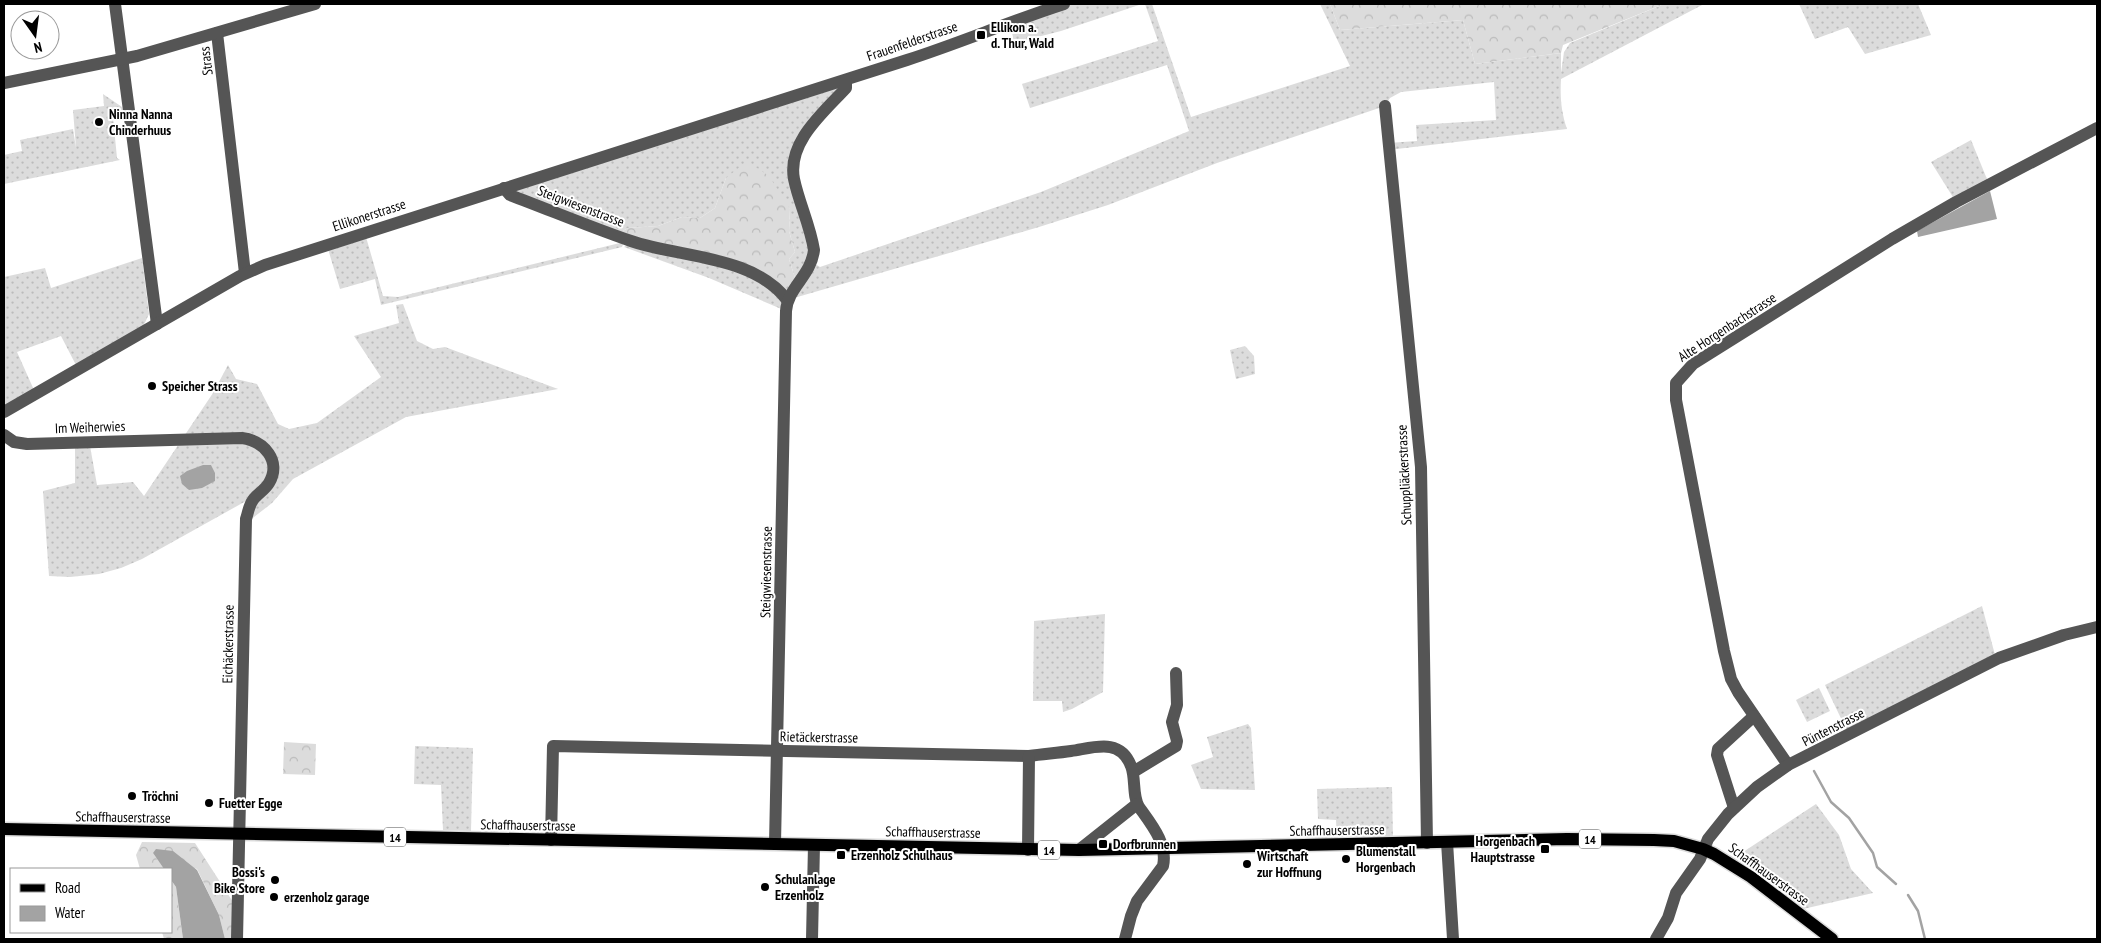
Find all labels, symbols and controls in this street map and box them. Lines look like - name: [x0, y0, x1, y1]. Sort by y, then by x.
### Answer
- north arrow: [10, 10, 60, 60]
- street label: Frauenfelderstrasse: [864, 17, 960, 65]
- place label: Ellikon a. d. Thur, Wald: [991, 18, 1054, 52]
- marker: Ellikon a. d. Thur, Wald: [975, 29, 987, 41]
- text: N: [32, 38, 44, 57]
- street label: Strass: [195, 45, 217, 76]
- place label: Ninna Nanna Chinderhuus: [109, 105, 173, 139]
- marker: Ninna Nanna Chinderhuus: [93, 116, 105, 128]
- street label: Steigwiesenstrasse: [535, 181, 627, 231]
- street label: Ellikonerstrasse: [330, 195, 408, 235]
- street label: Alte Horgenbachstrasse: [1674, 288, 1780, 366]
- place label: Speicher Strass: [162, 377, 238, 395]
- marker: Speicher Strass: [146, 380, 158, 392]
- street label: Im Weiherwies: [54, 417, 126, 437]
- street label: Schuppliäckerstrasse: [1392, 424, 1416, 526]
- street label: Steigwiesenstrasse: [756, 526, 776, 618]
- street label: Eichäckerstrasse: [218, 604, 238, 684]
- street label: Püntenstrasse: [1799, 704, 1867, 750]
- street label: Rietäckerstrasse: [780, 727, 858, 747]
- place label: Tröchni: [142, 787, 178, 805]
- marker: Tröchni: [126, 790, 138, 802]
- place label: Fuetter Egge: [219, 794, 283, 812]
- marker: Fuetter Egge: [203, 797, 215, 809]
- street label: Schaffhauserstrasse: [75, 807, 171, 827]
- street label: Schaffhauserstrasse: [480, 815, 576, 835]
- street label: Schaffhauserstrasse: [1289, 820, 1385, 840]
- street label: Schaffhauserstrasse: [885, 822, 981, 842]
- road number: 14: [384, 828, 406, 846]
- road number: 14: [1579, 830, 1601, 849]
- place label: Horgenbach Hauptstrasse: [1471, 832, 1535, 866]
- place label: Dorfbrunnen: [1113, 835, 1176, 853]
- marker: Dorfbrunnen: [1097, 838, 1109, 850]
- street label: Schaffhauserstrasse: [1725, 839, 1813, 909]
- road number: 14: [1038, 840, 1060, 860]
- place label: Blumenstall Horgenbach: [1356, 842, 1416, 876]
- marker: Horgenbach Hauptstrasse: [1539, 843, 1551, 855]
- place label: Erzenholz Schulhaus: [851, 846, 953, 864]
- place label: Wirtschaft zur Hoffnung: [1256, 847, 1322, 881]
- marker: Erzenholz Schulhaus: [835, 849, 847, 861]
- marker: Blumenstall Horgenbach: [1340, 853, 1352, 865]
- marker: Wirtschaft zur Hoffnung: [1241, 858, 1253, 870]
- place label: Bossi's Bike Store: [214, 863, 265, 897]
- legend: [10, 868, 172, 933]
- place label: Schulanlage Erzenholz: [775, 870, 835, 904]
- marker: Bossi's Bike Store: [269, 874, 281, 886]
- text: Road: [55, 878, 81, 897]
- marker: Schulanlage Erzenholz: [759, 881, 771, 893]
- place label: erzenholz garage: [284, 888, 369, 906]
- marker: erzenholz garage: [268, 891, 280, 903]
- text: Water: [55, 903, 86, 922]

